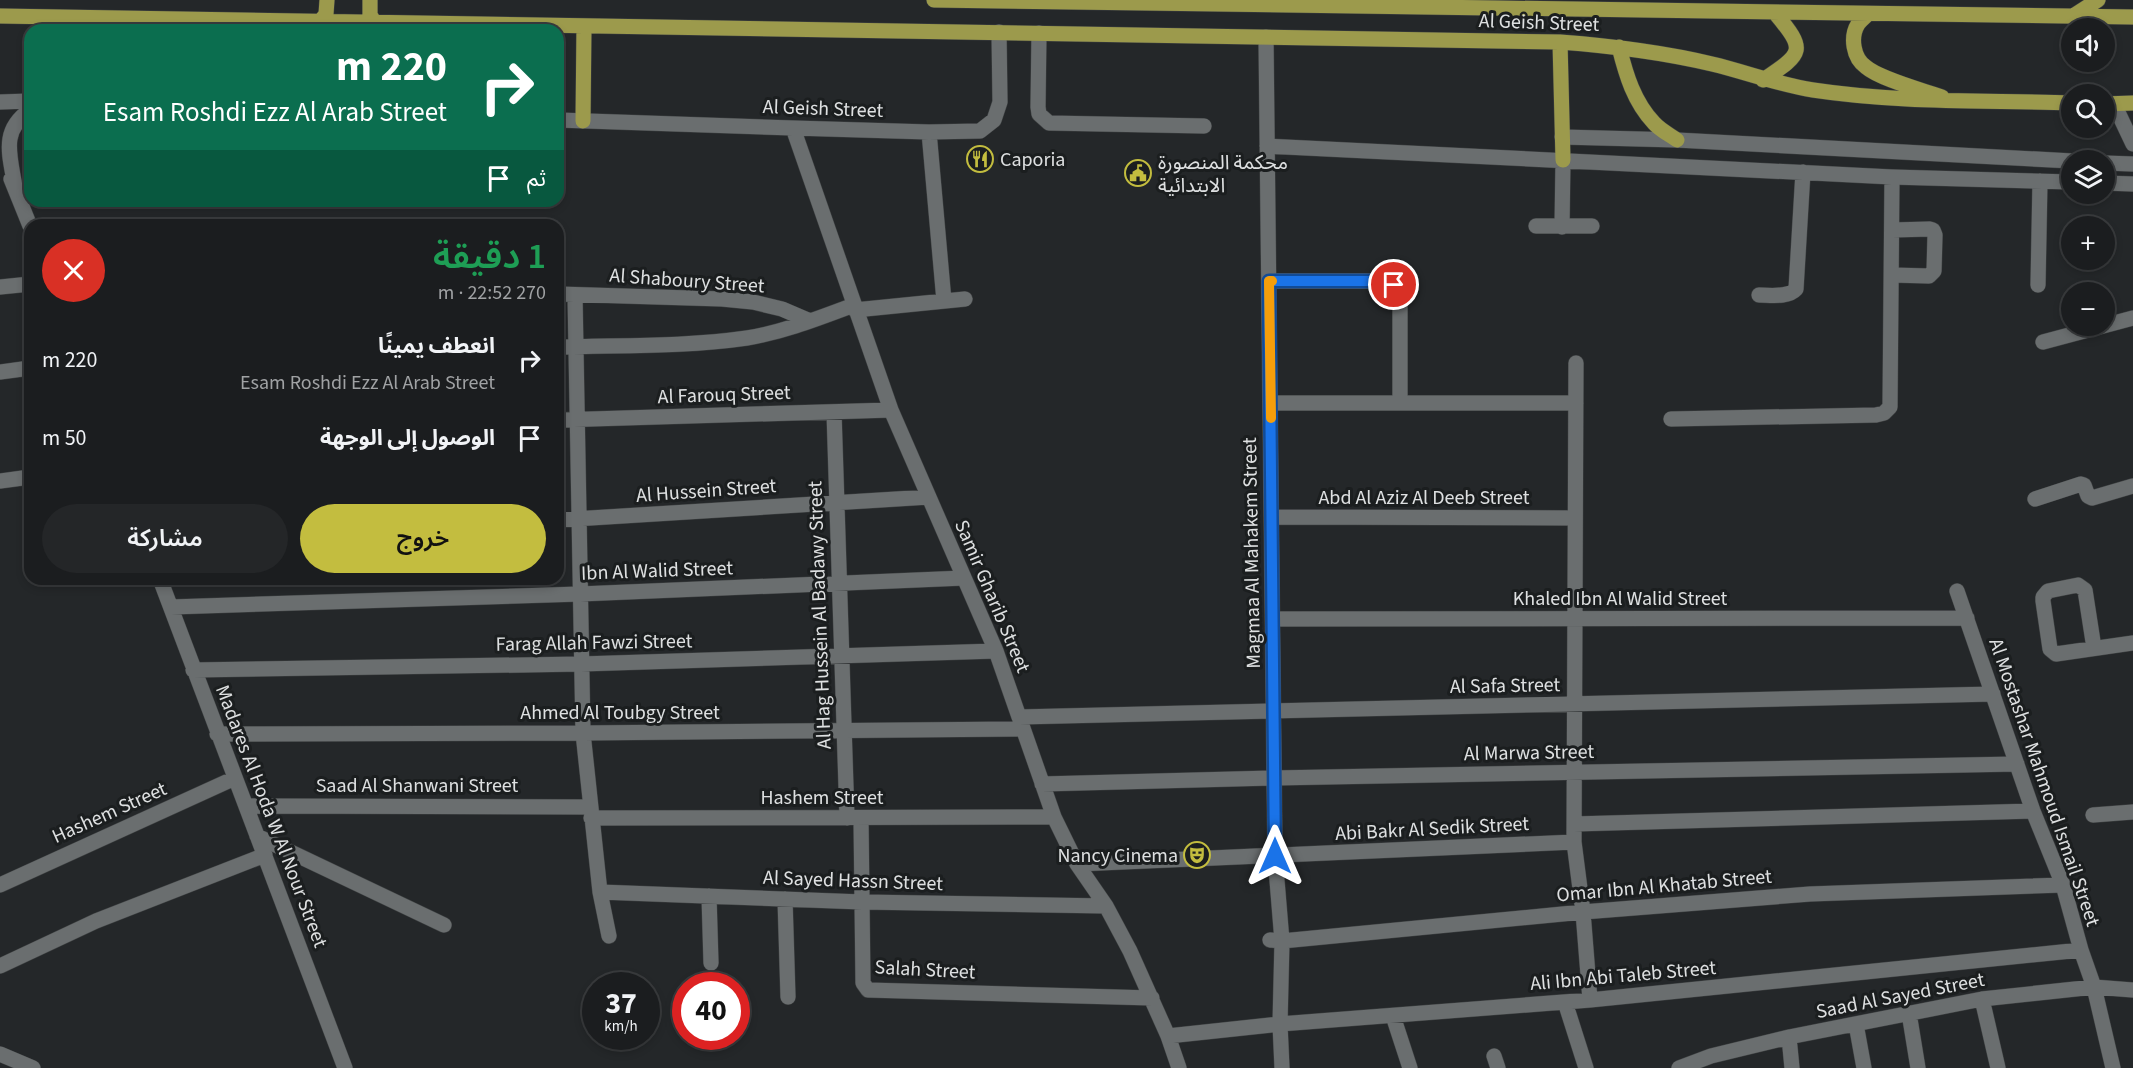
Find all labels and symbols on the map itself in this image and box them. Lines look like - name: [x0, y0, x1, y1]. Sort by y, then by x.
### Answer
- street label: Al Geish Street: [1478, 7, 1600, 39]
- street label: Al Geish Street: [762, 93, 884, 125]
- restaurant icon: Caporia: [965, 144, 995, 174]
- place label: Caporia: [1000, 146, 1065, 174]
- place label: محكمة المنصورة الابتدائية: [1158, 149, 1288, 200]
- public building icon: محكمة المنصورة الابتدائية: [1123, 158, 1153, 188]
- pin: [1368, 259, 1419, 310]
- street label: Al Shaboury Street: [609, 262, 766, 300]
- street label: Al Farouq Street: [657, 379, 791, 411]
- street label: Magmaa Al Mahakem Street: [1236, 437, 1268, 669]
- street label: Al Hussein Street: [635, 472, 777, 510]
- street label: Al Hag Hussein Al Badawy Street: [801, 480, 839, 750]
- street label: Abd Al Aziz Al Deeb Street: [1318, 484, 1530, 512]
- street label: Samir Gharib Street: [947, 516, 1037, 677]
- street label: Ibn Al Walid Street: [581, 554, 734, 588]
- street label: Khaled Ibn Al Walid Street: [1513, 585, 1728, 613]
- street label: Farag Allah Fawzi Street: [495, 627, 693, 659]
- street label: Al Mostashar Mahmoud Ismail Street: [1981, 634, 2107, 930]
- street label: Al Safa Street: [1450, 671, 1561, 701]
- street label: Madares Al Hoda W Al Nour Street: [208, 681, 334, 952]
- street label: Ahmed Al Toubgy Street: [520, 699, 720, 727]
- street label: Al Marwa Street: [1464, 738, 1595, 768]
- street label: Saad Al Shanwani Street: [316, 772, 519, 800]
- street label: Hashem Street: [48, 775, 171, 851]
- street label: Hashem Street: [761, 784, 884, 812]
- street label: Abi Bakr Al Sedik Street: [1334, 810, 1530, 848]
- position arrow: [1243, 824, 1307, 888]
- theatre icon: Nancy Cinema: [1182, 840, 1212, 870]
- place label: Nancy Cinema: [1058, 842, 1178, 870]
- street label: Omar Ibn Al Khatab Street: [1555, 863, 1773, 909]
- street label: Al Sayed Hassn Street: [763, 864, 944, 898]
- street label: Salah Street: [874, 953, 976, 987]
- street label: Ali Ibn Abi Taleb Street: [1529, 954, 1717, 998]
- street label: Saad Al Sayed Street: [1814, 966, 1987, 1026]
- speed limit sign: 40: [672, 972, 750, 1050]

